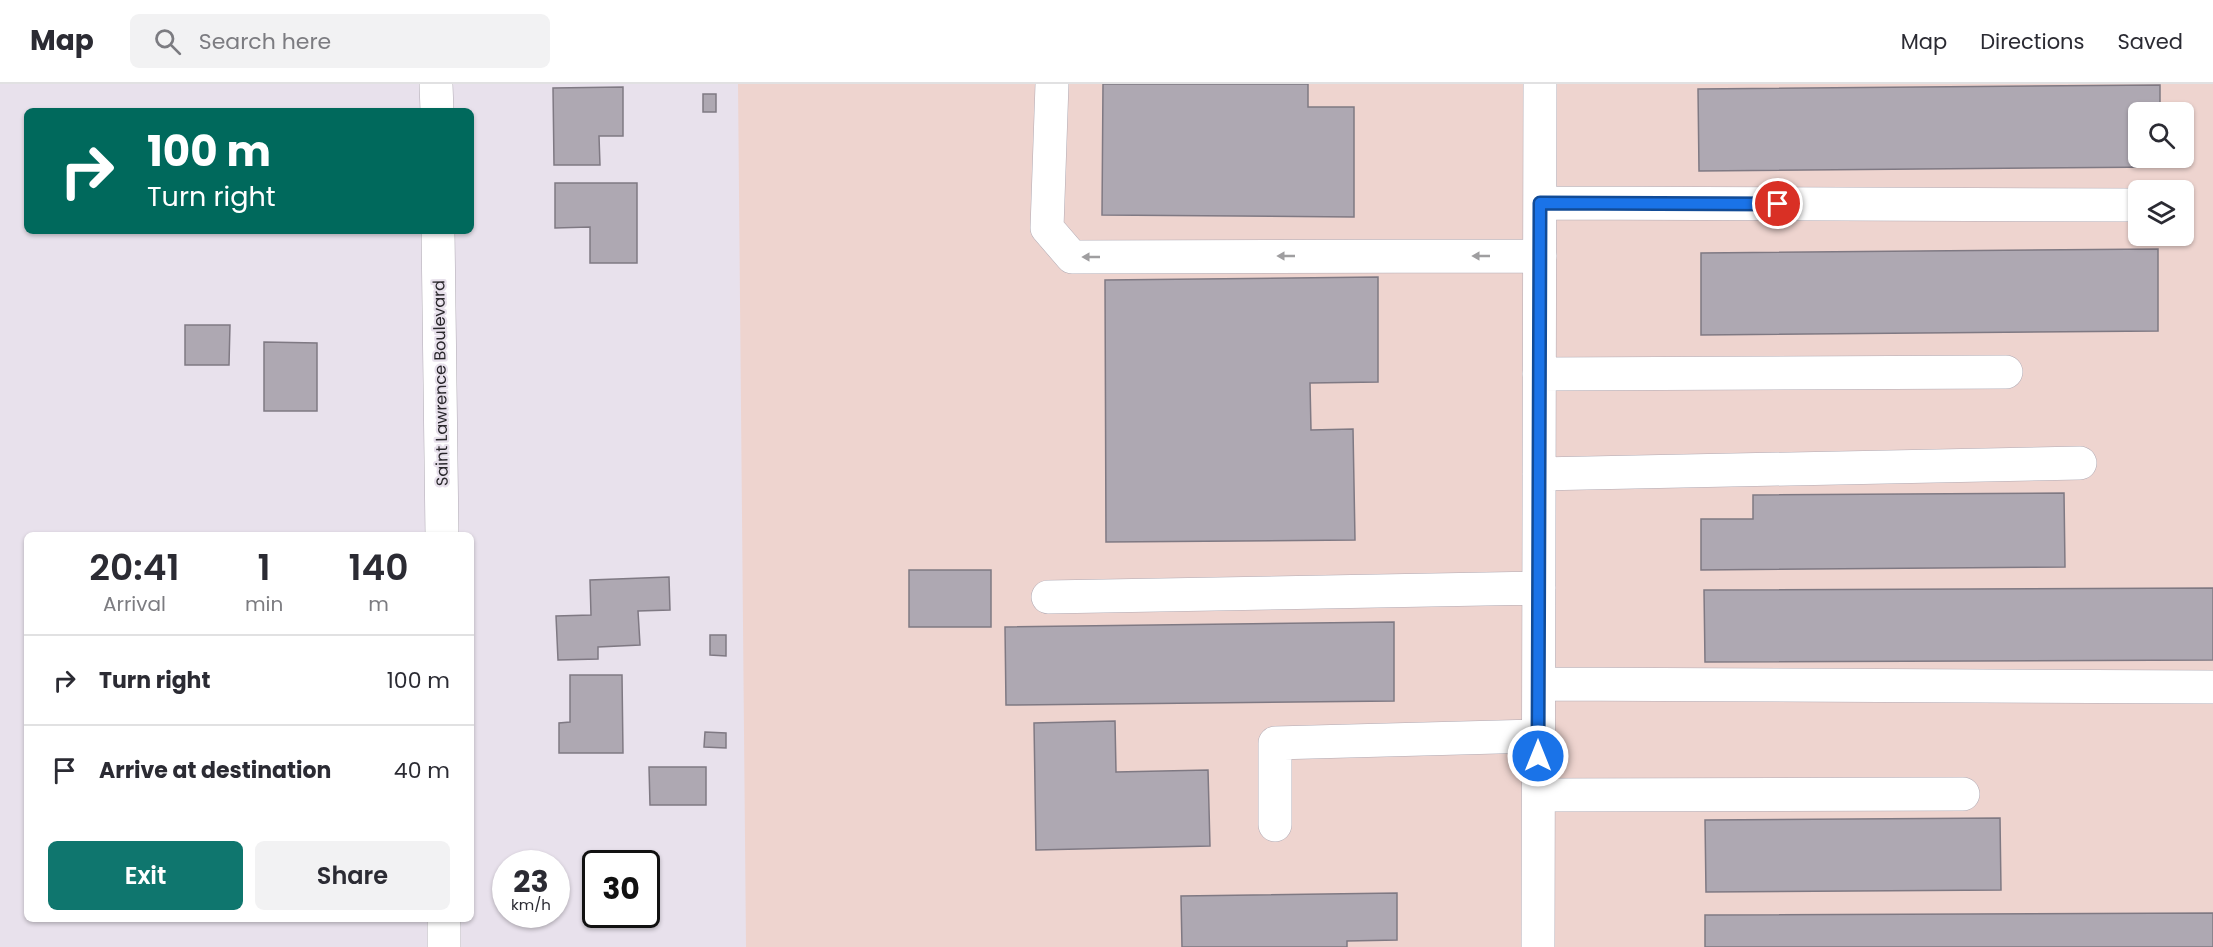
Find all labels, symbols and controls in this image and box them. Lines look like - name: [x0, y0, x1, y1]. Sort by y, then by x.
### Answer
- search box: [130, 14, 550, 68]
- text: Map: [30, 21, 94, 60]
- icon: search: [151, 25, 184, 58]
- text: Search here: [199, 26, 331, 57]
- text: Map: [1901, 27, 1947, 56]
- text: Directions: [1980, 27, 2084, 56]
- text: Saved: [2117, 27, 2183, 56]
- map controls: [2128, 102, 2194, 246]
- button: search: [2128, 102, 2194, 168]
- text: 100 m: [147, 122, 271, 181]
- icon: right: [48, 132, 126, 210]
- text: Turn right: [147, 178, 276, 215]
- pin: [1752, 178, 1803, 229]
- button: layers: [2128, 180, 2194, 246]
- icon: arrive: [1761, 187, 1794, 220]
- one-way arrow: [1277, 251, 1296, 261]
- one-way arrow: [1472, 251, 1491, 261]
- one-way arrow: [1082, 252, 1101, 262]
- street label: Saint Lawrence Boulevard: [427, 280, 454, 486]
- text: 20:41: [89, 542, 180, 593]
- text: 1: [258, 542, 271, 593]
- text: 140: [349, 542, 409, 593]
- text: Arrival: [103, 590, 166, 618]
- text: min: [245, 590, 283, 618]
- text: m: [368, 590, 389, 618]
- icon: right: [48, 664, 81, 697]
- text: Turn right: [99, 665, 210, 696]
- text: 100 m: [387, 665, 450, 696]
- position arrow: [1506, 724, 1570, 788]
- icon: arrive: [48, 754, 81, 787]
- text: Arrive at destination: [99, 755, 331, 786]
- text: 40 m: [394, 755, 450, 786]
- button: Exit: [48, 841, 243, 910]
- button: Share: [255, 841, 450, 910]
- speed limit sign: 30: [582, 850, 660, 928]
- text: 23: [513, 860, 549, 903]
- text: km/h: [511, 894, 551, 915]

